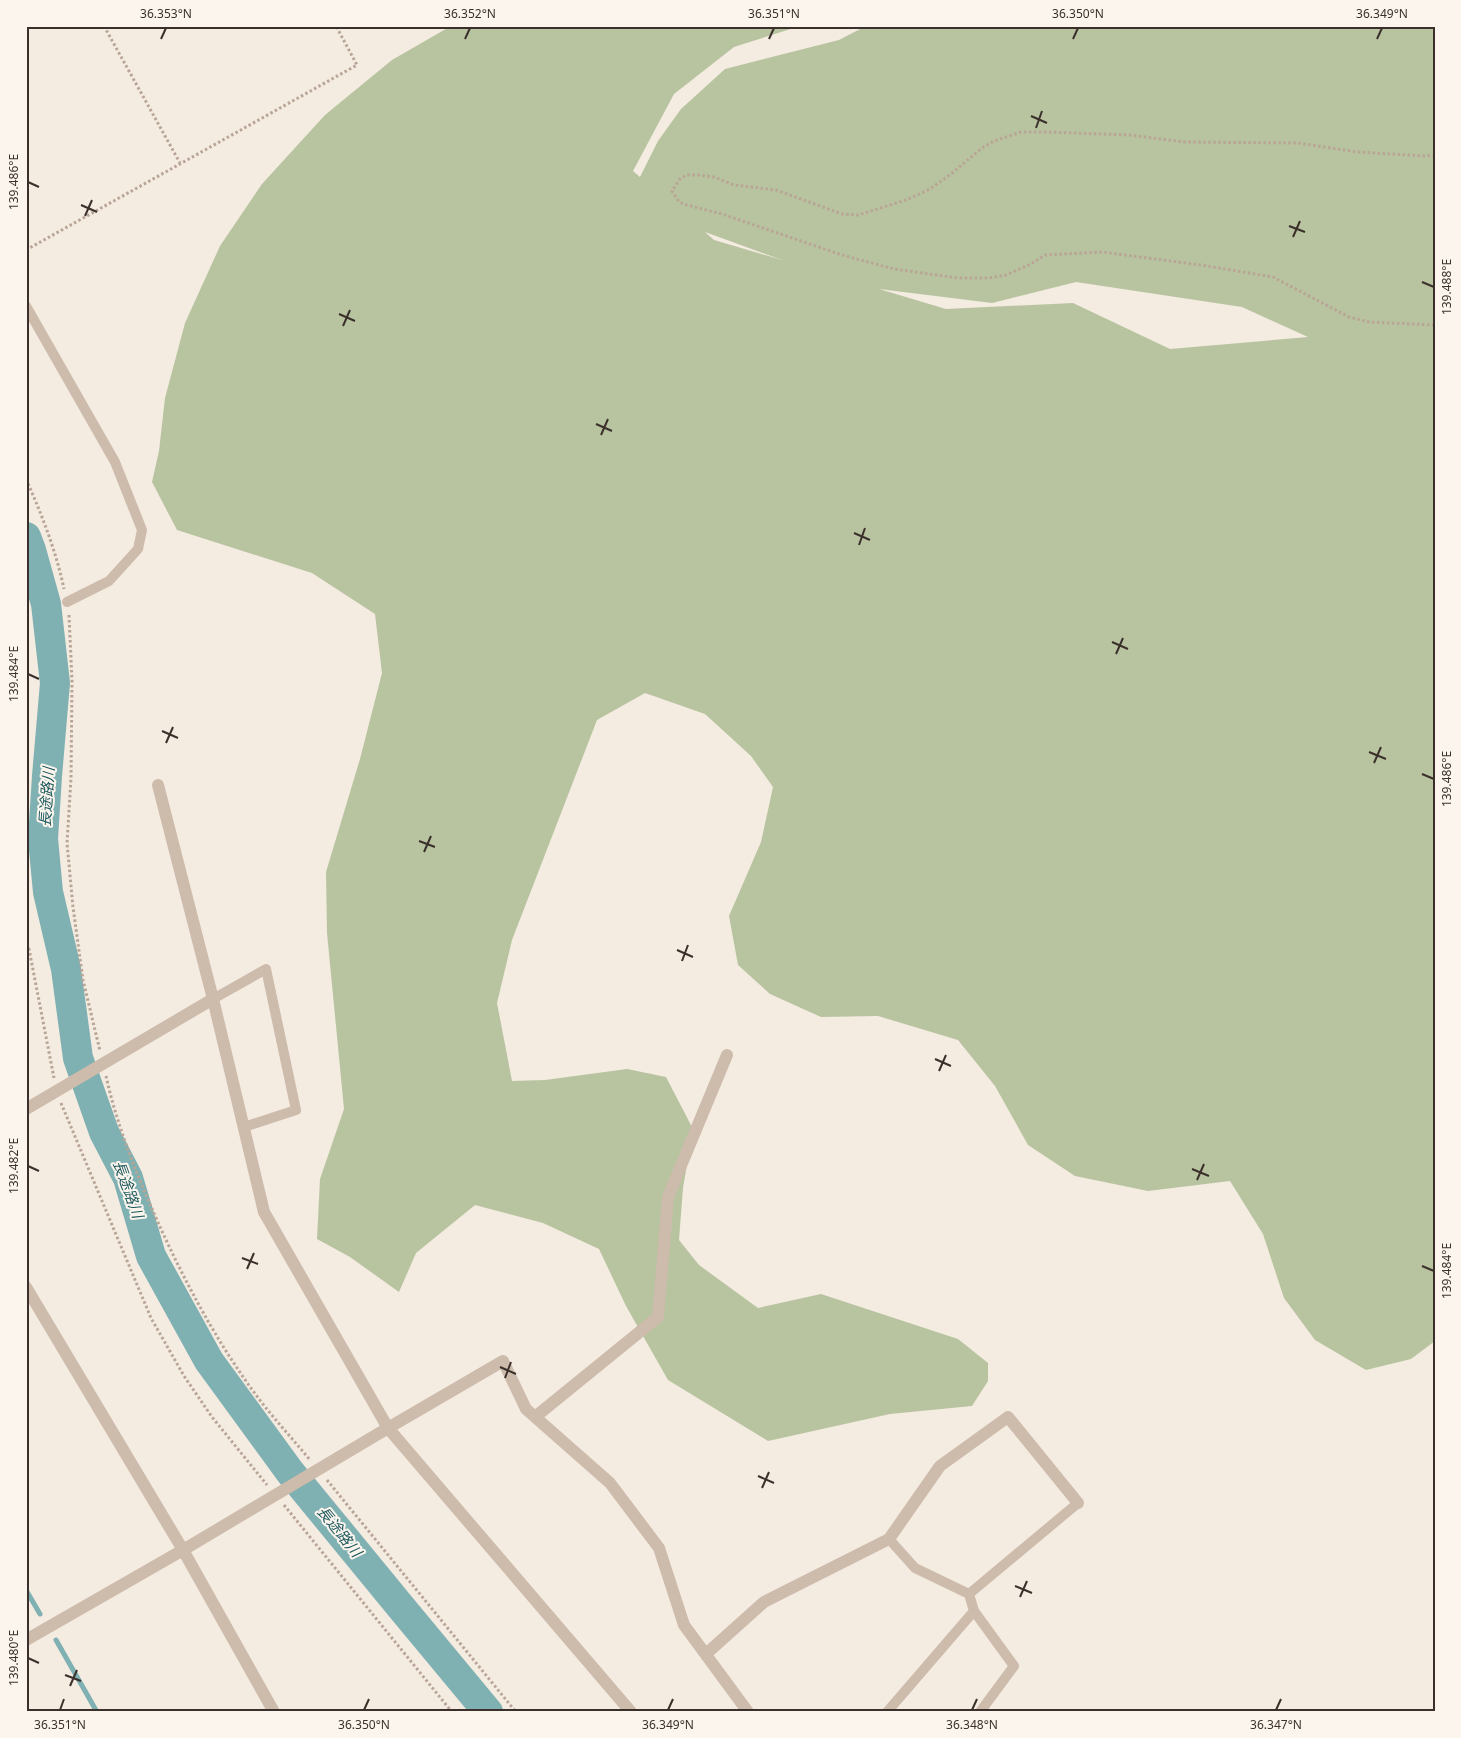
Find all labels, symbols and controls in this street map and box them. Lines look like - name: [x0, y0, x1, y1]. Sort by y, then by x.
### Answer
- text: 36.353°N: [140, 5, 192, 22]
- text: 36.352°N: [444, 5, 496, 22]
- text: 36.351°N: [748, 5, 800, 22]
- text: 36.350°N: [1052, 5, 1104, 22]
- text: 36.349°N: [1356, 5, 1408, 22]
- text: 139.486°E: [5, 154, 22, 210]
- text: 139.488°E: [1438, 259, 1455, 315]
- text: 139.484°E: [5, 646, 22, 702]
- text: 139.486°E: [1438, 751, 1455, 807]
- water label: 長途路川: [34, 764, 58, 828]
- text: 139.482°E: [5, 1138, 22, 1194]
- water label: 長途路川: [109, 1157, 149, 1222]
- text: 139.484°E: [1438, 1243, 1455, 1299]
- water label: 長途路川: [313, 1501, 368, 1562]
- text: 139.480°E: [5, 1630, 22, 1686]
- text: 36.351°N: [34, 1716, 86, 1733]
- text: 36.350°N: [338, 1716, 390, 1733]
- text: 36.349°N: [642, 1716, 694, 1733]
- text: 36.348°N: [946, 1716, 998, 1733]
- text: 36.347°N: [1250, 1716, 1302, 1733]

